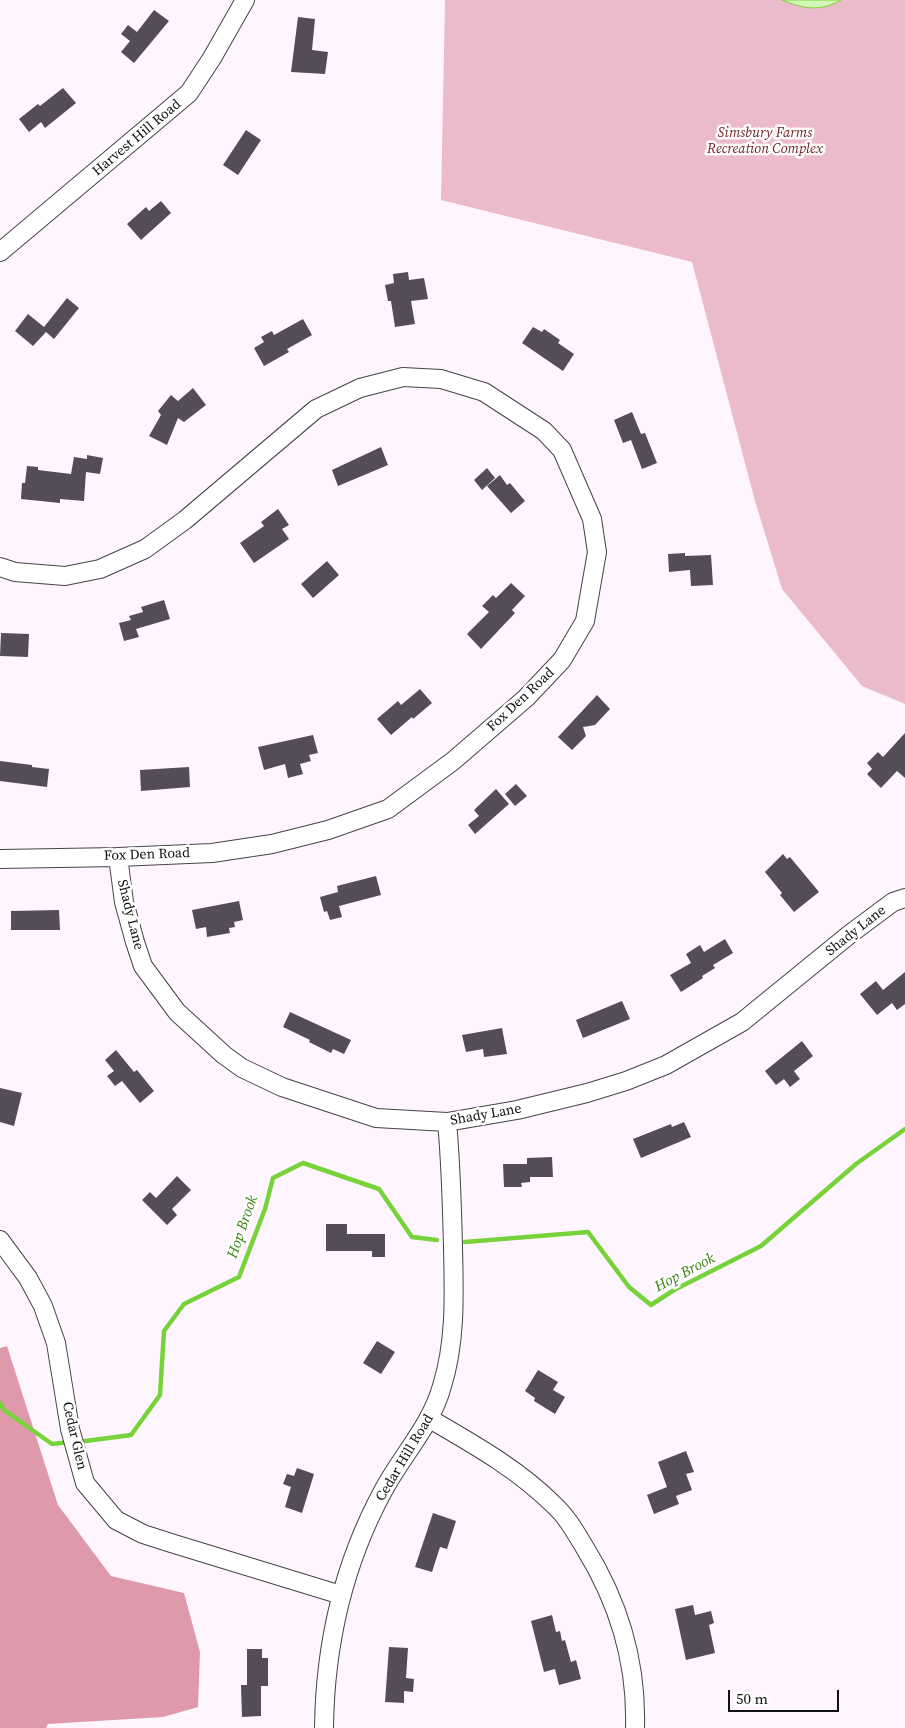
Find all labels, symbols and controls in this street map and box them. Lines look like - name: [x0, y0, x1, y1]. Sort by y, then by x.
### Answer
- street label: Harvest Hill Road: [89, 96, 185, 180]
- park label: Simsbury Farms Recreation Complex: [707, 125, 823, 158]
- street label: Fox Den Road: [484, 664, 558, 736]
- street label: Fox Den Road: [104, 845, 190, 865]
- street label: Shady Lane: [113, 878, 147, 952]
- street label: Shady Lane: [823, 902, 889, 960]
- street label: Shady Lane: [449, 1100, 523, 1130]
- water label: Hop Brook: [224, 1193, 262, 1261]
- water label: Hop Brook: [652, 1250, 718, 1296]
- street label: Cedar Glen: [58, 1400, 90, 1472]
- street label: Cedar Hill Road: [372, 1411, 438, 1505]
- scale bar: [730, 1680, 841, 1712]
- text: 50 m: [736, 1688, 768, 1709]

